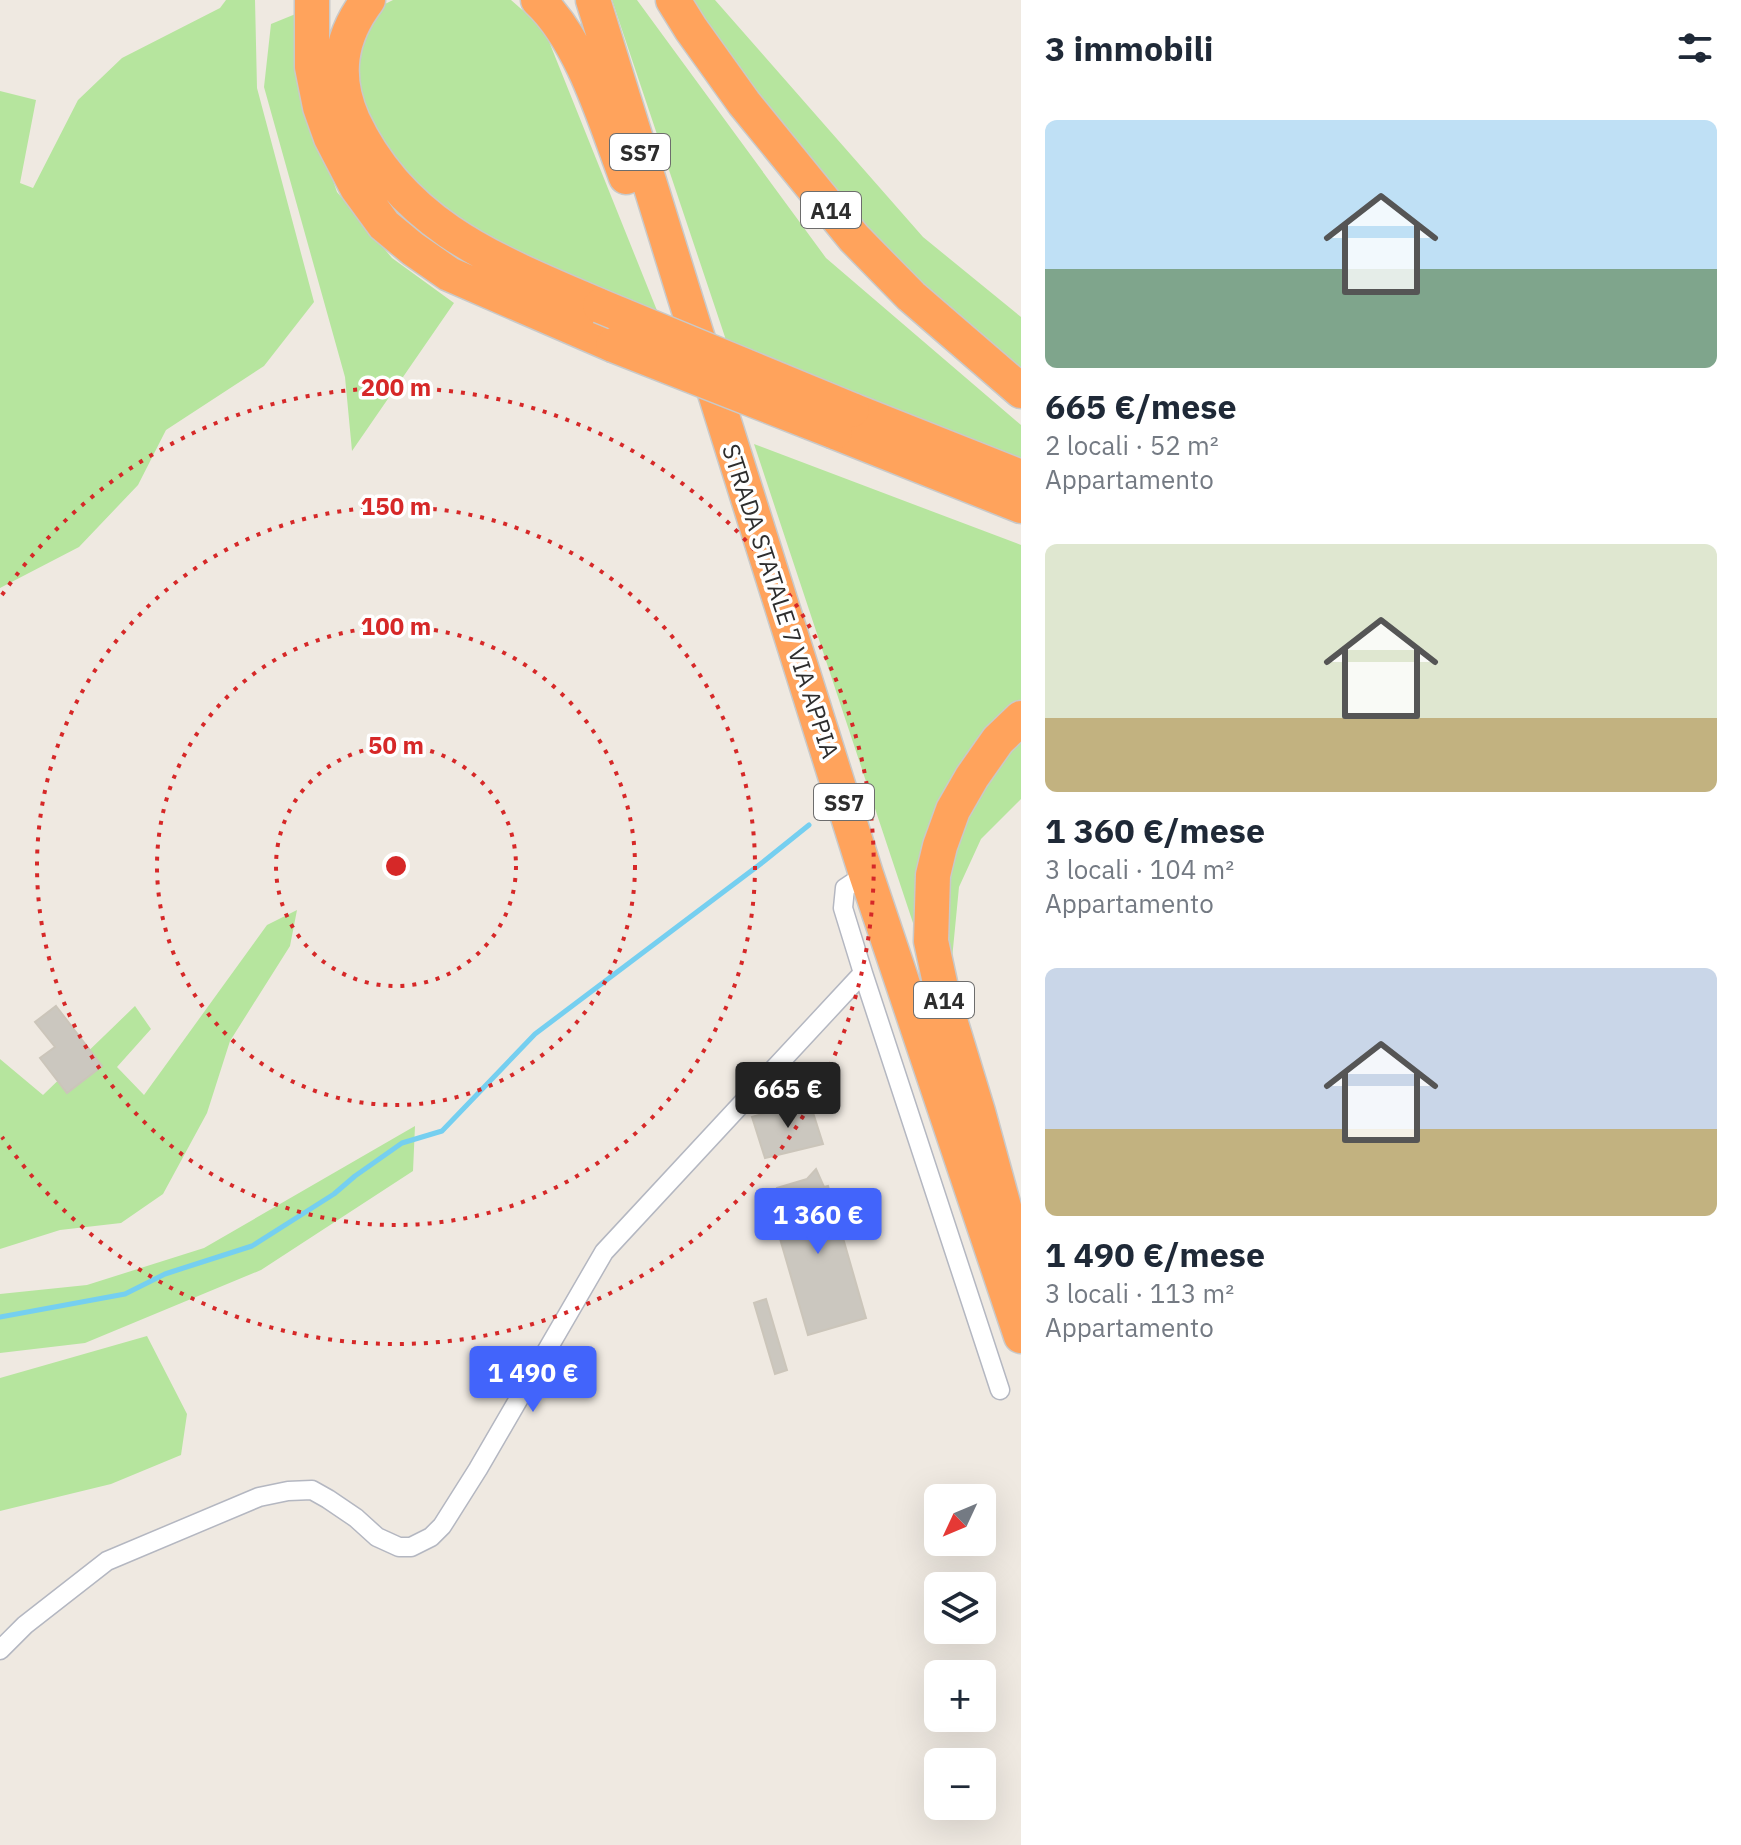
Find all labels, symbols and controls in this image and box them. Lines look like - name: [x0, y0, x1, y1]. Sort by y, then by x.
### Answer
- text: 3 immobili: [1045, 26, 1214, 70]
- icon: filters: [1673, 26, 1717, 70]
- road number: SS7: [610, 134, 670, 170]
- icon: home: [1309, 172, 1453, 316]
- road number: A14: [801, 192, 861, 228]
- text: 200 m: [361, 371, 431, 403]
- text: 665 €/mese: [1045, 384, 1237, 428]
- text: 2 locali · 52 m²: [1045, 428, 1219, 462]
- street label: STRADA STATALE 7 VIA APPIA: [715, 440, 847, 762]
- text: Appartamento: [1045, 462, 1214, 496]
- text: 150 m: [361, 490, 431, 522]
- icon: home: [1309, 596, 1453, 740]
- text: 100 m: [361, 610, 431, 642]
- text: 50 m: [368, 729, 424, 761]
- road number: SS7: [814, 784, 874, 820]
- text: 1 360 €/mese: [1045, 808, 1265, 852]
- centre of rings: [382, 852, 410, 880]
- text: 3 locali · 104 m²: [1045, 852, 1234, 886]
- text: Appartamento: [1045, 886, 1214, 920]
- road number: A14: [914, 982, 974, 1018]
- icon: home: [1309, 1020, 1453, 1164]
- pin: 665 €: [732, 1062, 844, 1130]
- text: 665 €: [753, 1071, 823, 1105]
- pin: 1 360 €: [744, 1188, 892, 1256]
- text: 1 360 €: [773, 1197, 863, 1231]
- text: 1 490 €/mese: [1045, 1232, 1265, 1276]
- text: 3 locali · 113 m²: [1045, 1276, 1234, 1310]
- text: Appartamento: [1045, 1310, 1214, 1344]
- pin: 1 490 €: [459, 1346, 607, 1414]
- text: 1 490 €: [488, 1355, 578, 1389]
- north arrow: [924, 1484, 996, 1556]
- map controls: [924, 1484, 996, 1820]
- button: layers: [924, 1572, 996, 1644]
- button: +: [924, 1660, 996, 1732]
- button: −: [924, 1748, 996, 1820]

